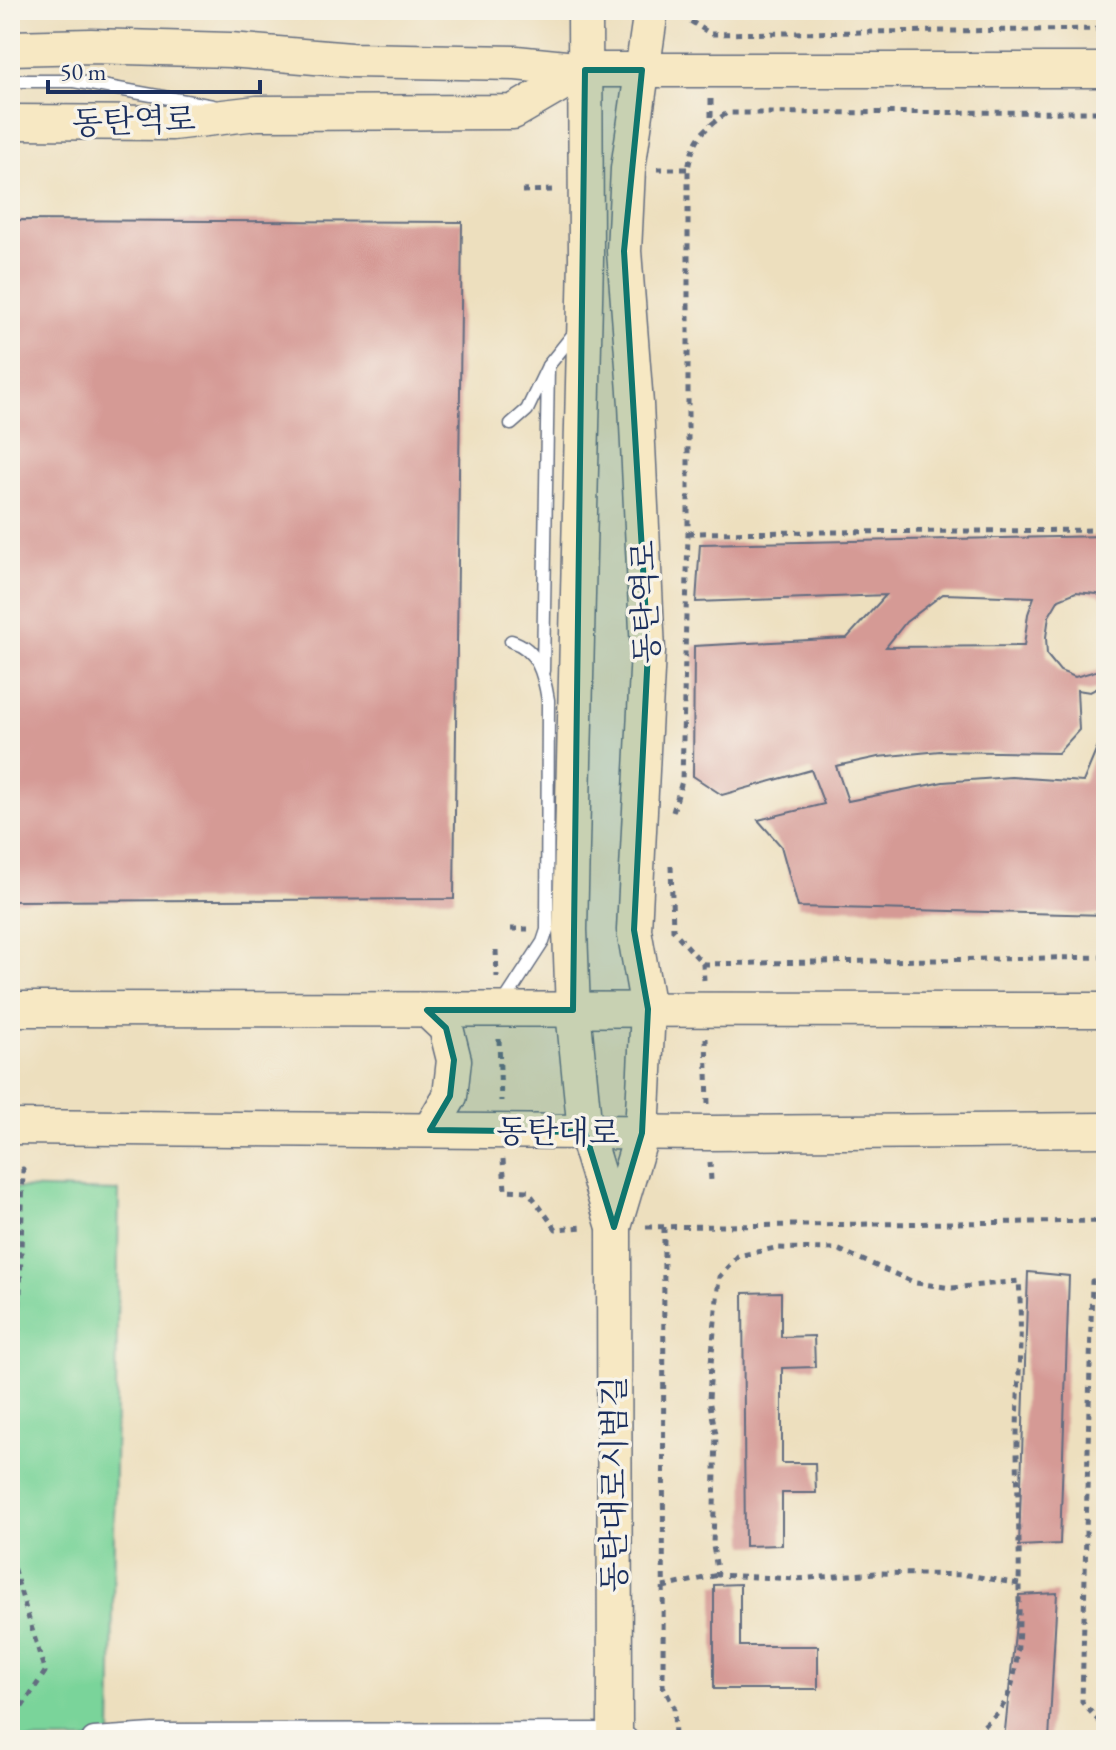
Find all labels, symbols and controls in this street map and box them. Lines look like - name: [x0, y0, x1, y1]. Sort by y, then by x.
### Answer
- scale bar: [48, 44, 260, 94]
- text: 50 m: [60, 56, 107, 87]
- street label: 동탄역로: [71, 98, 197, 144]
- street label: 동탄역로: [622, 539, 668, 665]
- street label: 동탄대로: [496, 1110, 620, 1154]
- street label: 동탄대로시범길: [593, 1376, 635, 1592]

